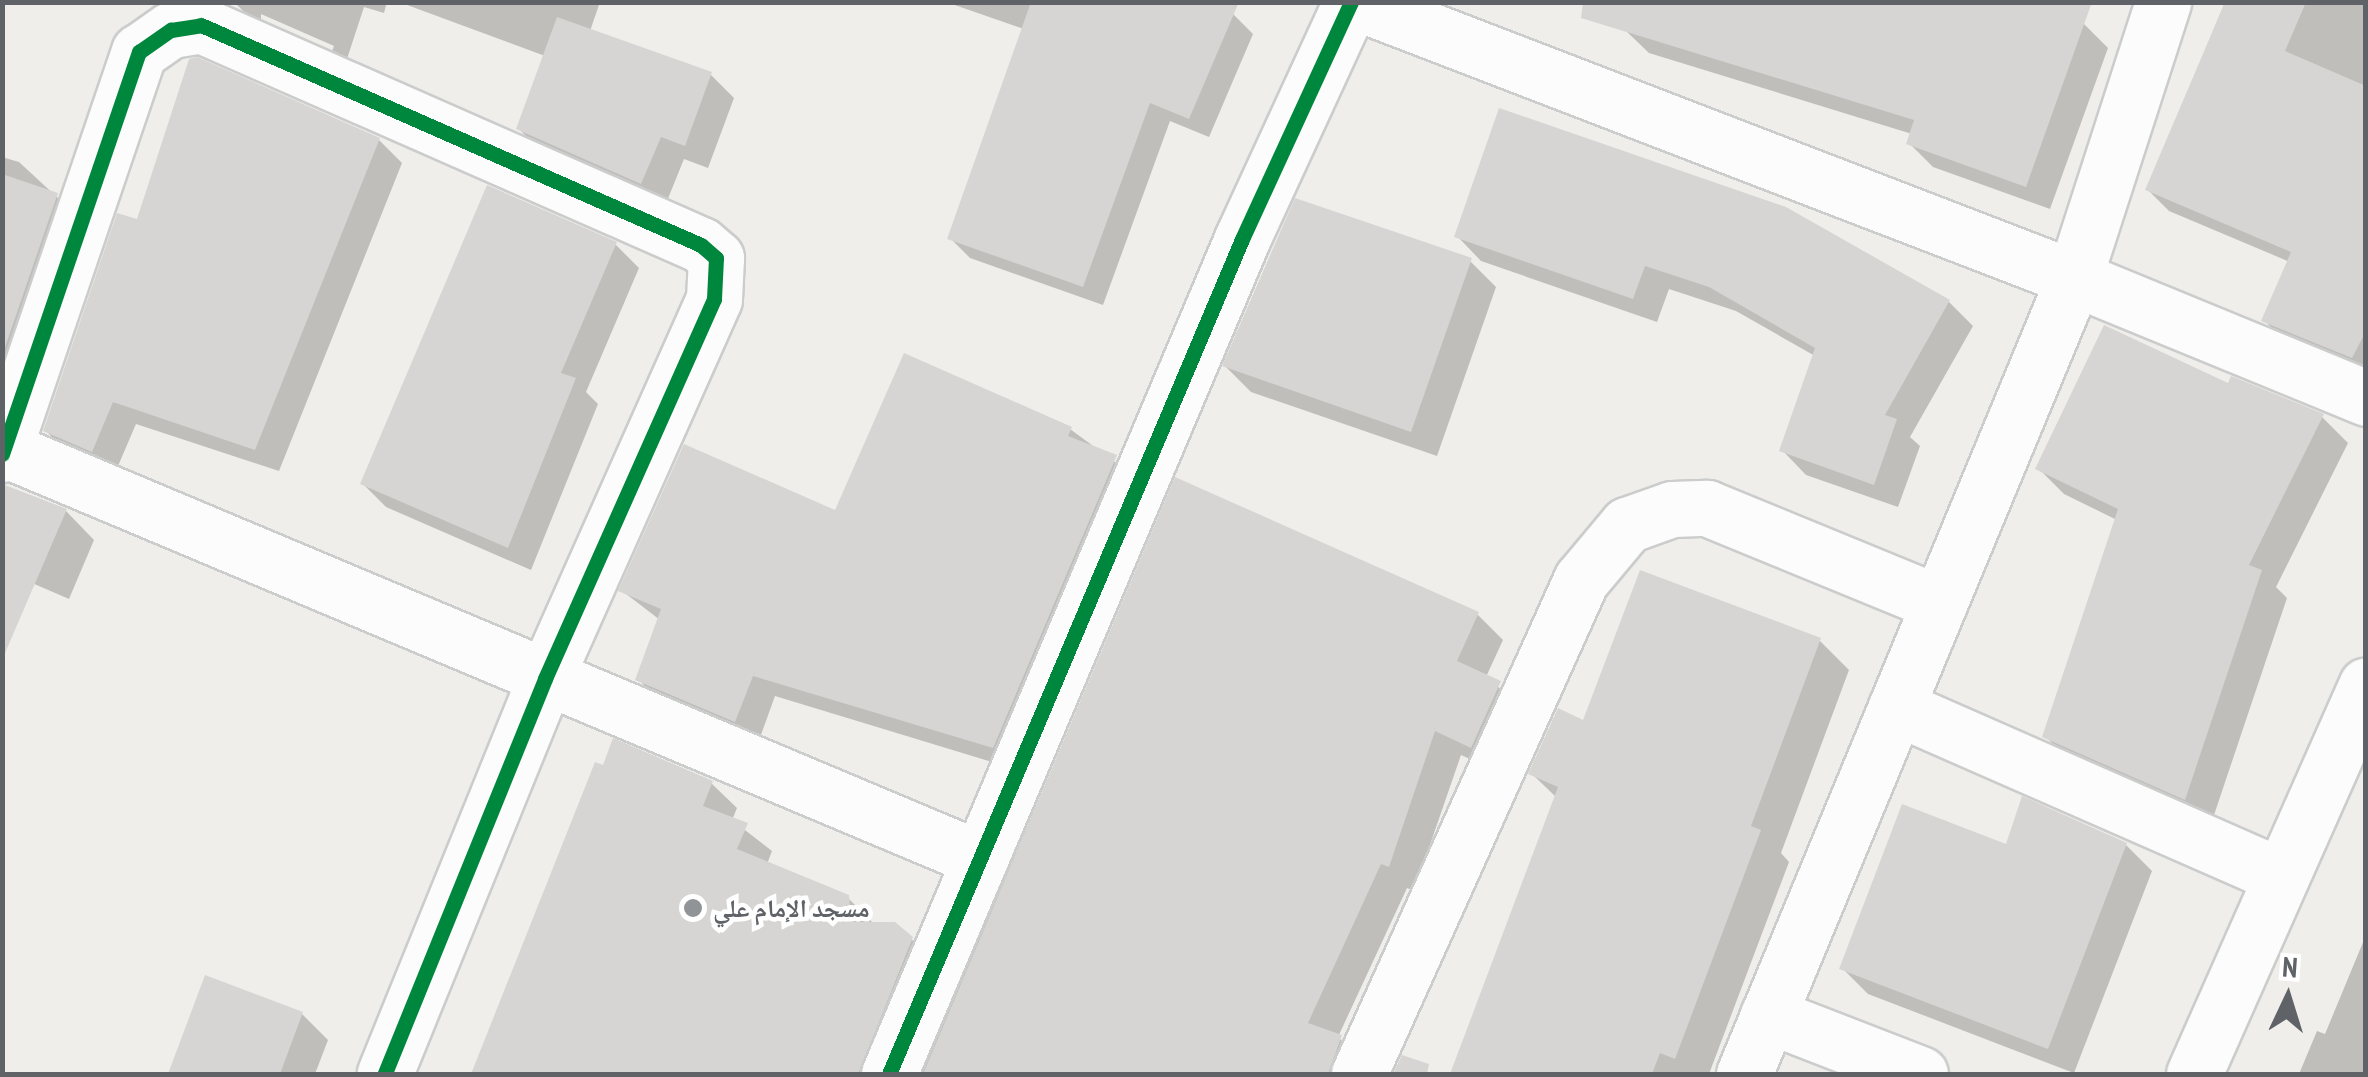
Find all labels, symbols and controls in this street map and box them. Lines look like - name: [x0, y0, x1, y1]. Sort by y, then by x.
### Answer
- place label: مسجد الإمام علي: [713, 893, 870, 923]
- marker: مسجد الإمام علي: [682, 897, 704, 919]
- north arrow: [2238, 947, 2338, 1047]
- text: N: [2281, 948, 2299, 986]

